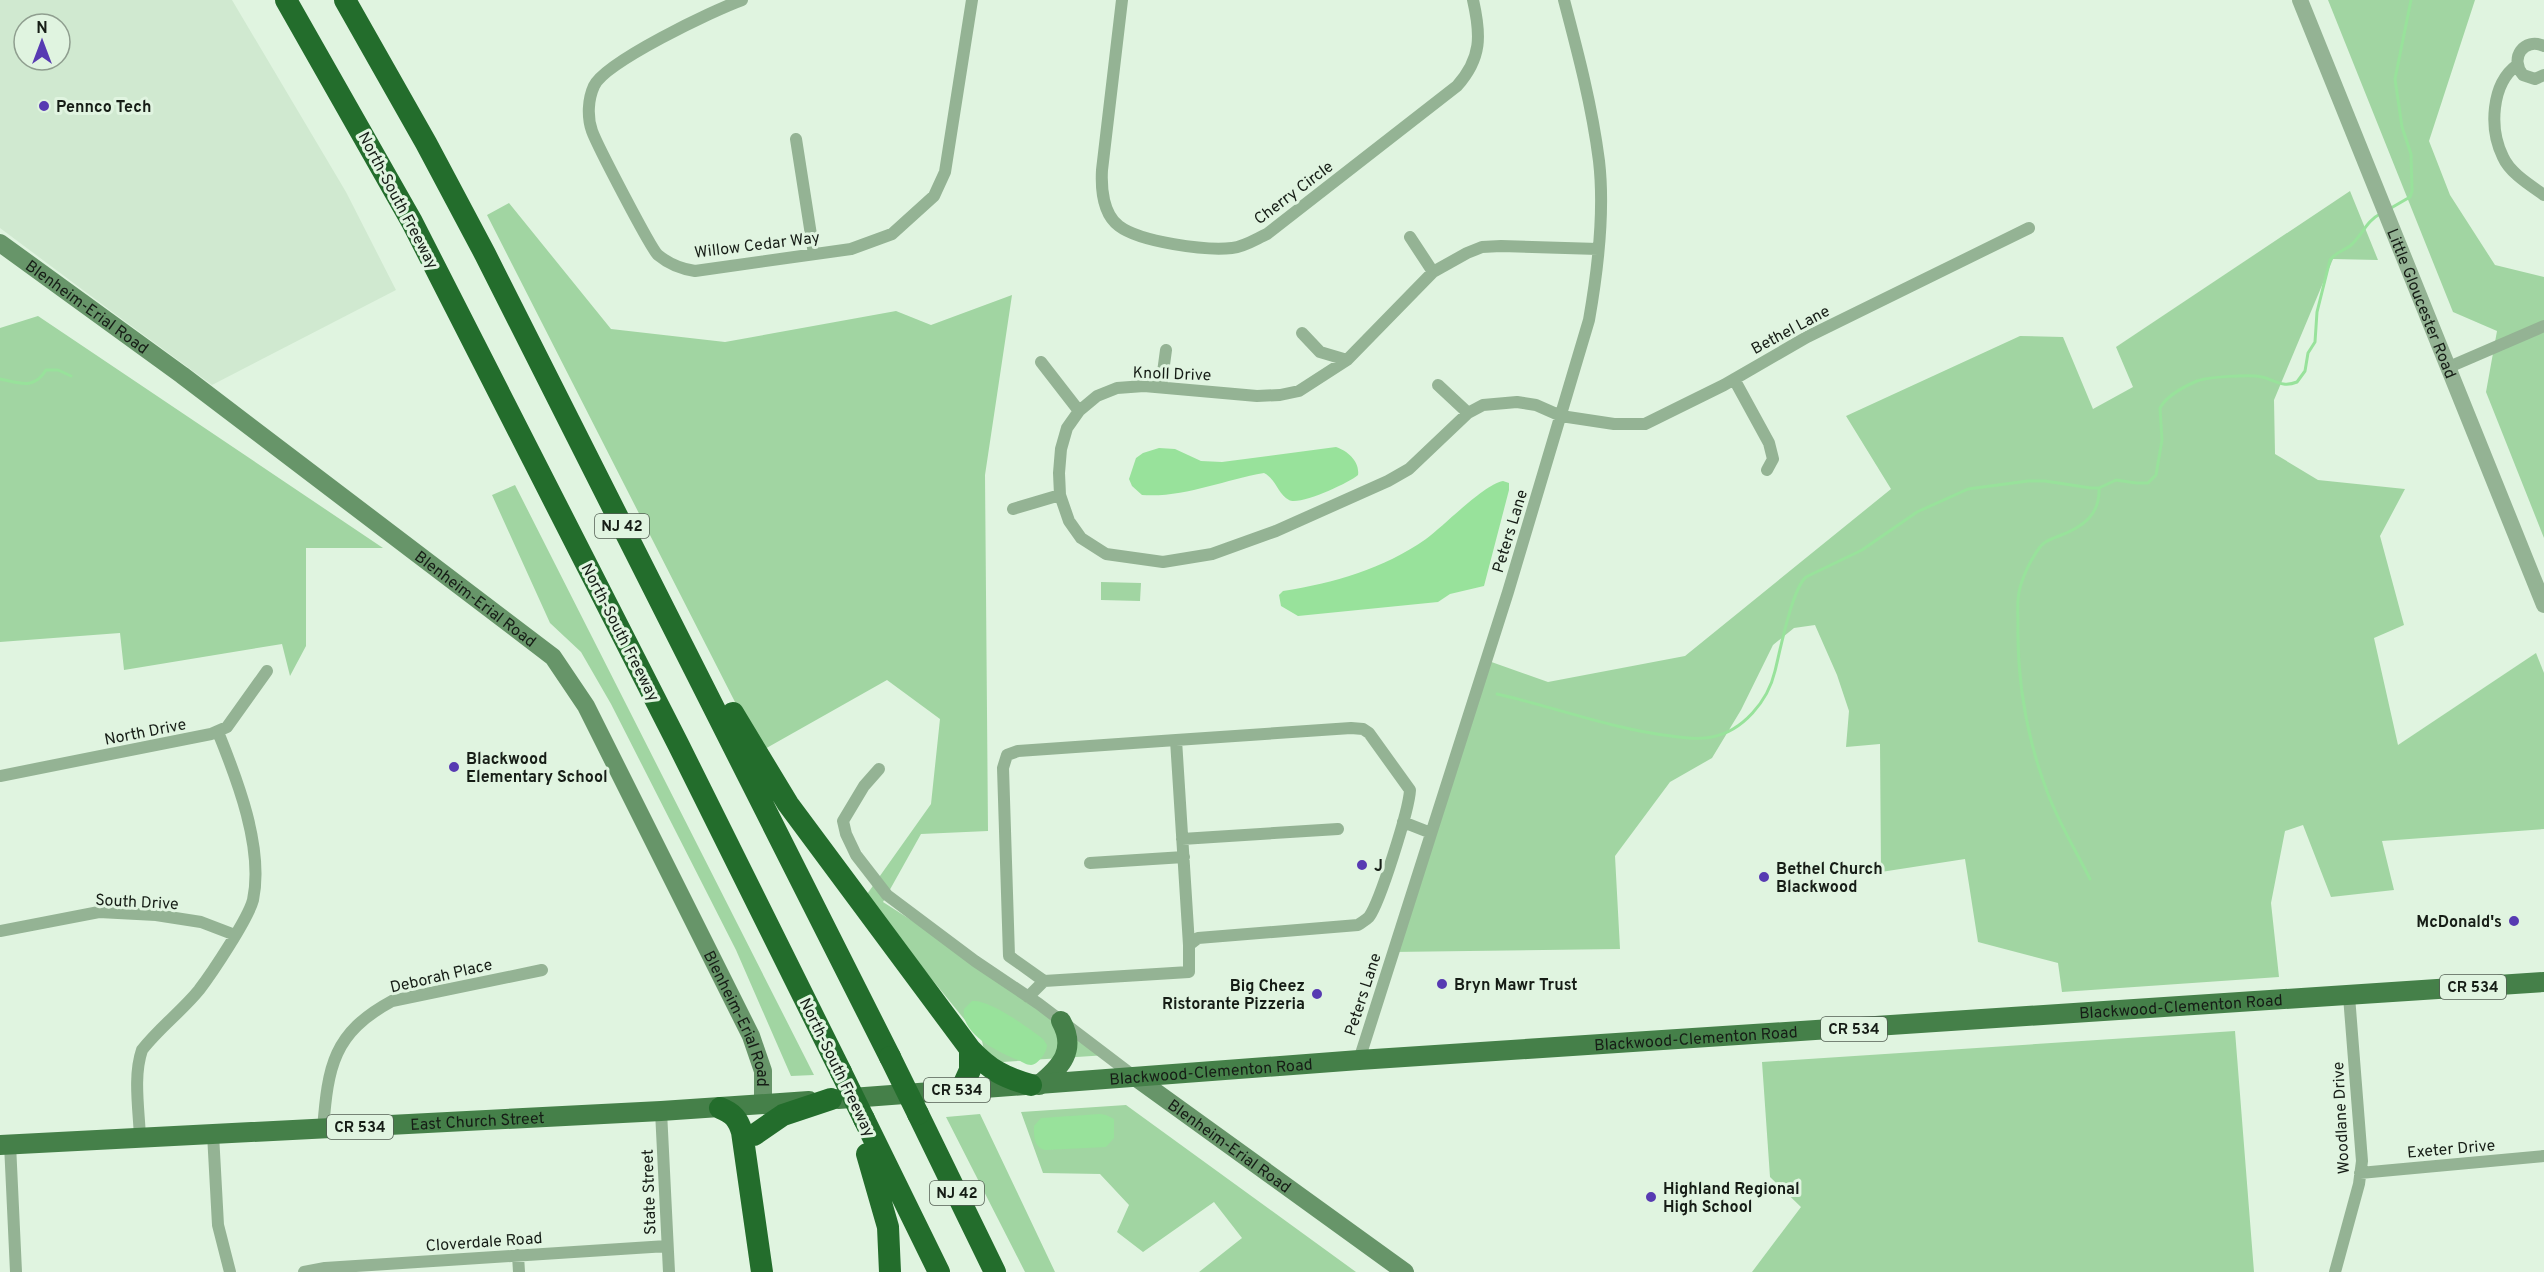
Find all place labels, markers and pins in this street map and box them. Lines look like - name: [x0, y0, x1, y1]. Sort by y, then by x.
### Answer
- place label: Pennco Tech: [56, 98, 151, 118]
- marker: Pennco Tech: [37, 99, 51, 113]
- place label: Blackwood Elementary School: [466, 750, 608, 788]
- marker: Blackwood Elementary School: [447, 760, 461, 774]
- place label: J: [1374, 857, 1383, 877]
- marker: J: [1355, 858, 1369, 872]
- place label: Bethel Church Blackwood: [1776, 860, 1883, 898]
- marker: Bethel Church Blackwood: [1757, 870, 1771, 884]
- place label: McDonald's: [2416, 913, 2502, 933]
- marker: McDonald's: [2507, 914, 2521, 928]
- place label: Bryn Mawr Trust: [1454, 976, 1578, 996]
- place label: Big Cheez Ristorante Pizzeria: [1162, 977, 1305, 1015]
- marker: Bryn Mawr Trust: [1435, 977, 1449, 991]
- marker: Big Cheez Ristorante Pizzeria: [1310, 987, 1324, 1001]
- place label: Highland Regional High School: [1663, 1180, 1800, 1218]
- marker: Highland Regional High School: [1644, 1190, 1658, 1204]

